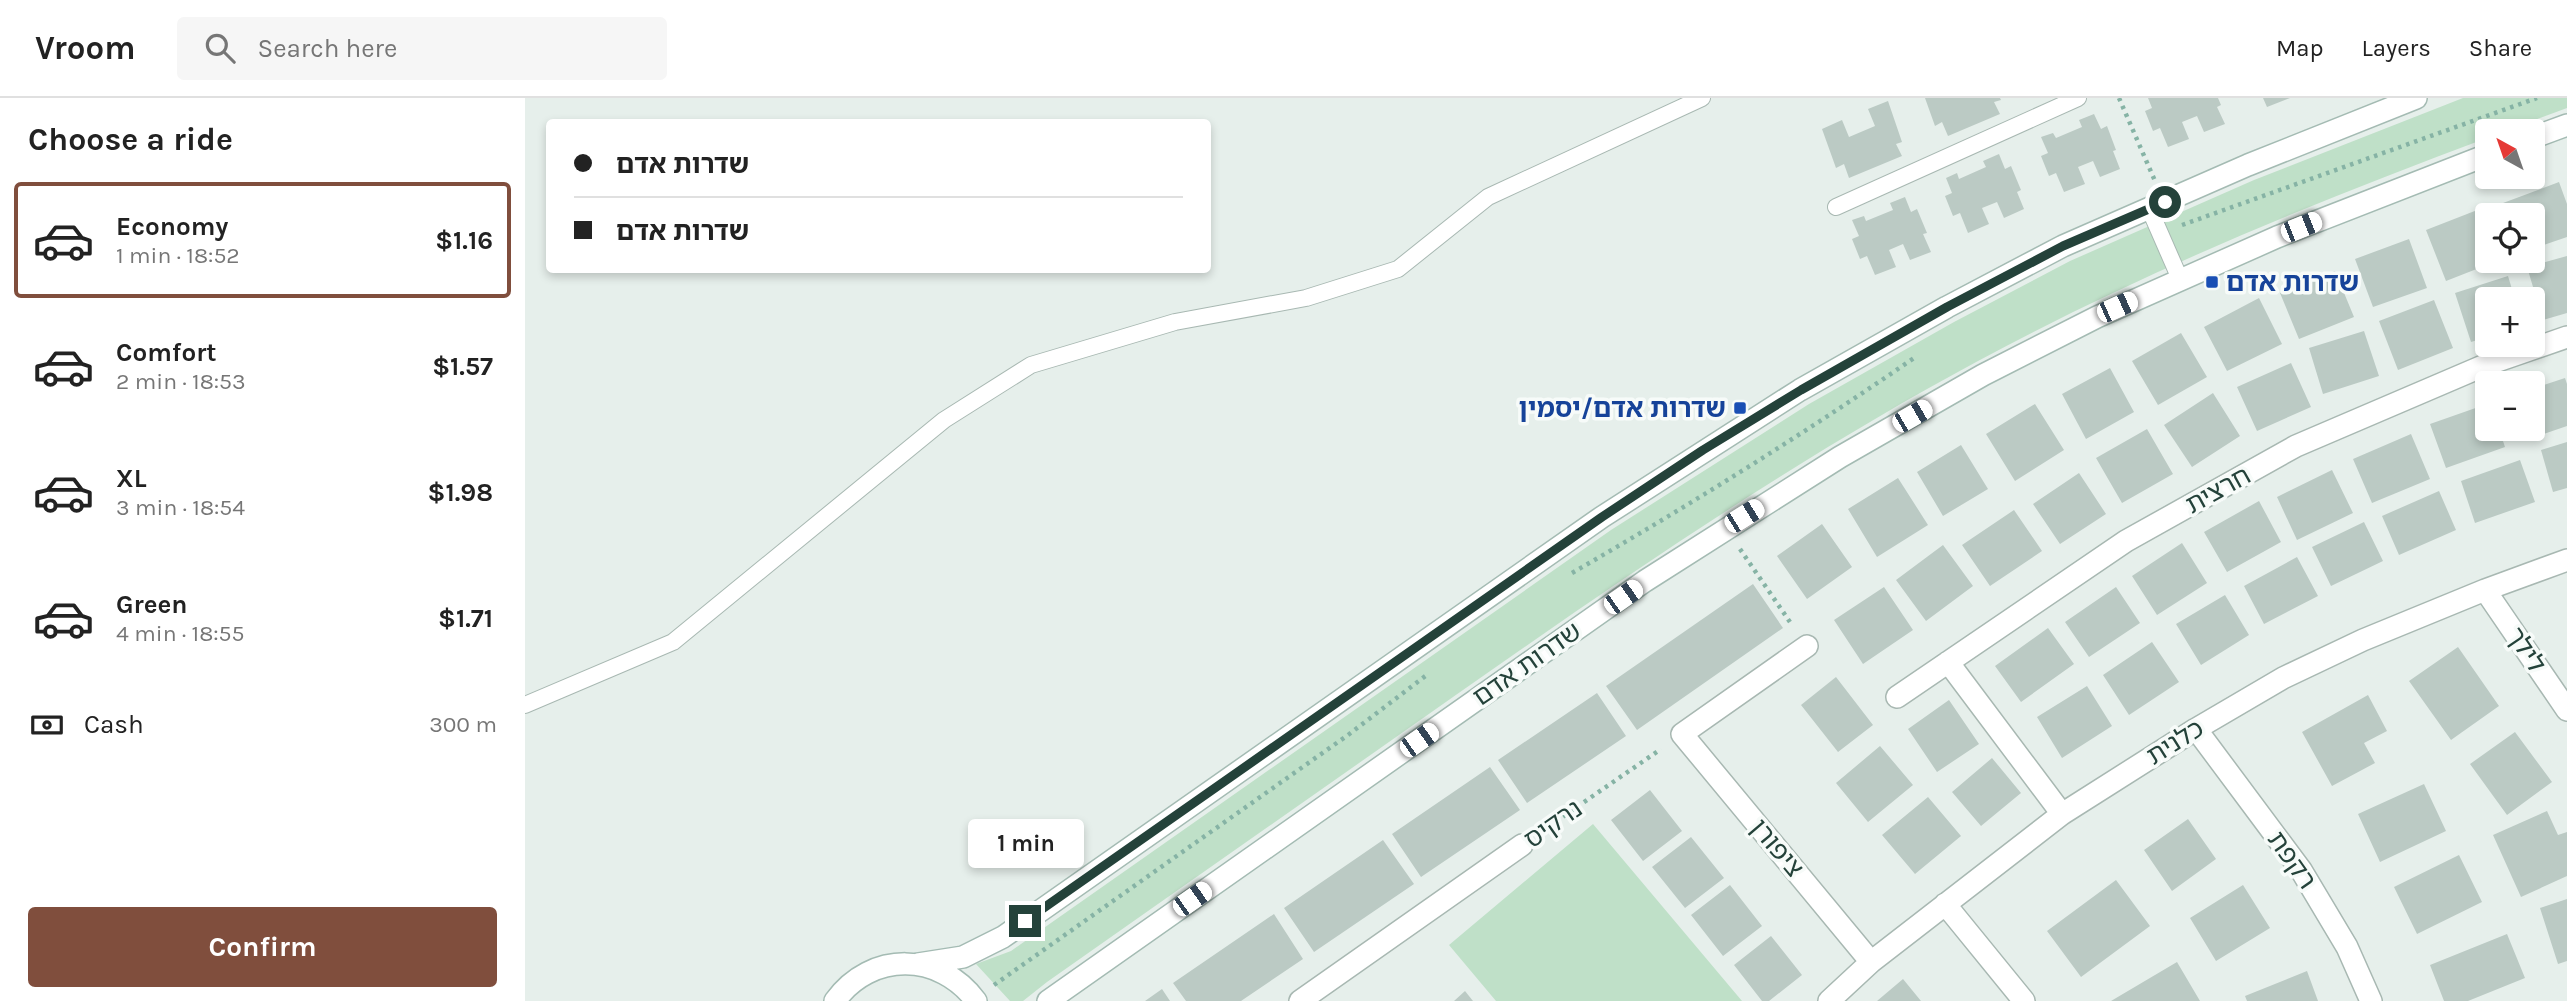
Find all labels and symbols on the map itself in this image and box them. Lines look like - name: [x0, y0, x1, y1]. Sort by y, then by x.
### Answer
- north arrow: [2475, 119, 2545, 189]
- route start: [2149, 186, 2181, 218]
- car: [2278, 209, 2325, 245]
- place label: שדרות אדם: [2226, 267, 2359, 298]
- marker: שדרות אדם: [2204, 274, 2220, 290]
- car: [2094, 289, 2141, 325]
- place label: שדרות אדם/יסמין: [1519, 393, 1726, 424]
- car: [1889, 396, 1936, 436]
- marker: שדרות אדם/יסמין: [1732, 400, 1748, 416]
- street label: חרצית: [2180, 460, 2256, 520]
- car: [1721, 496, 1768, 536]
- car: [1600, 576, 1647, 618]
- street label: שדרות אדם: [1467, 615, 1587, 713]
- street label: לילך: [2500, 621, 2552, 679]
- street label: כלנית: [2141, 713, 2209, 771]
- car: [1396, 719, 1443, 761]
- street label: נרקיס: [1518, 793, 1588, 855]
- street label: ציפורן: [1744, 813, 1810, 883]
- callout: 1 min: [967, 820, 1083, 868]
- street label: רקפת: [2261, 825, 2323, 895]
- car: [1169, 878, 1216, 920]
- route end: [1009, 905, 1041, 937]

